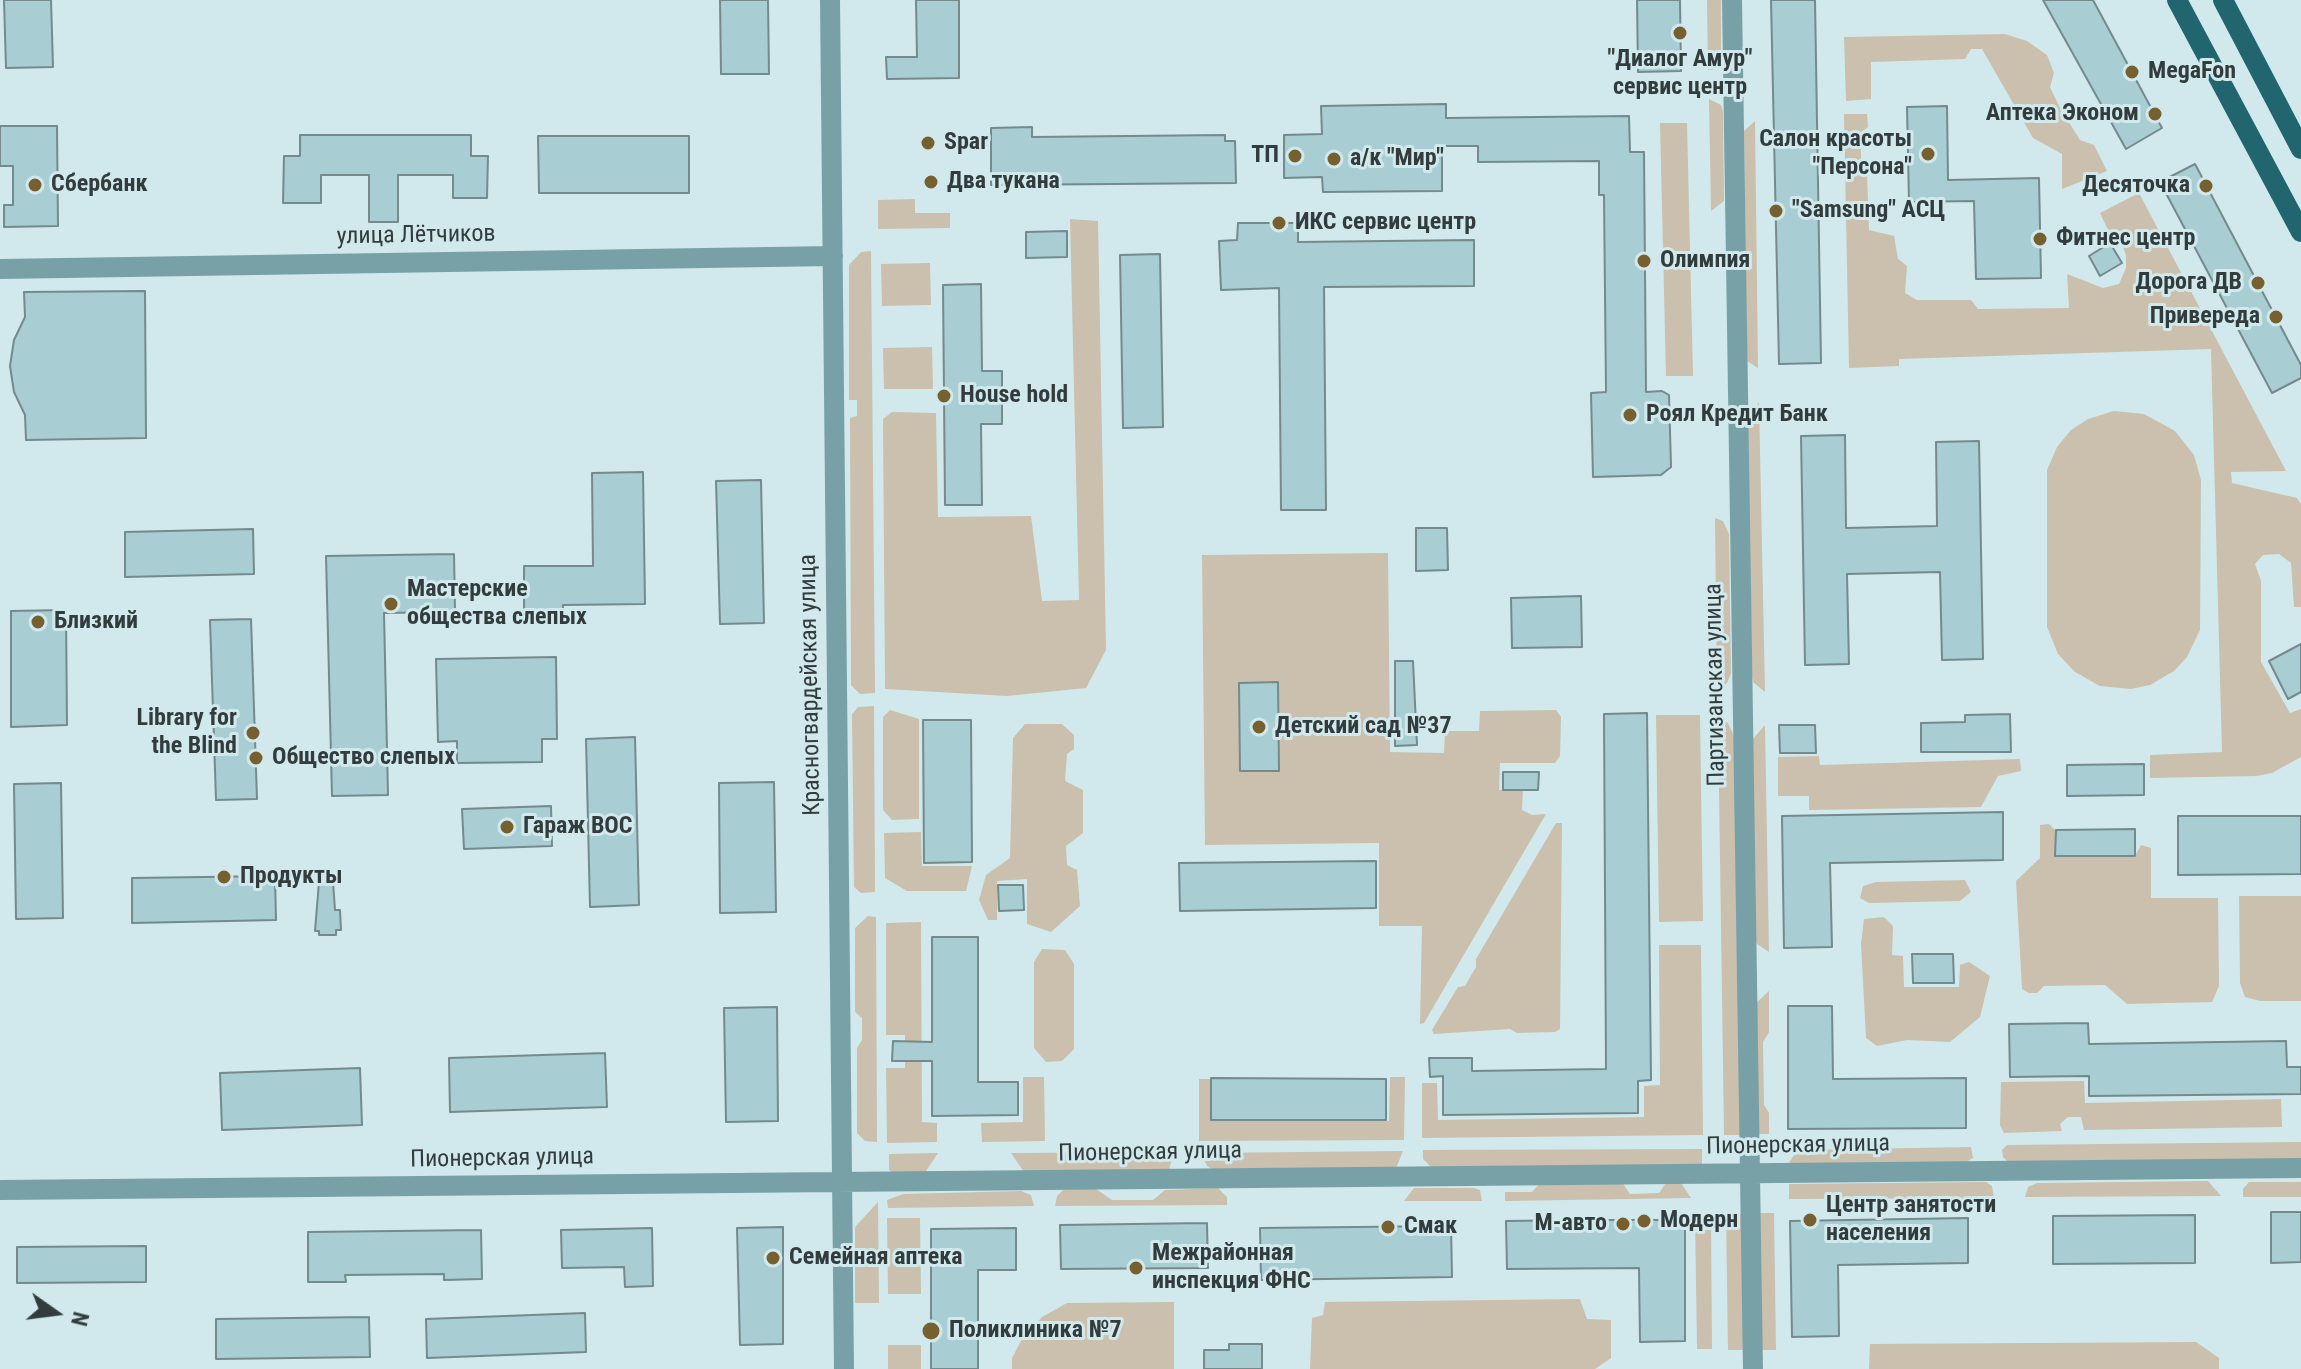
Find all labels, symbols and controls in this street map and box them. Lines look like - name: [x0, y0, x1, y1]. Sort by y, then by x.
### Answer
- marker: "Диалог Амур" сервис центр: [1671, 24, 1689, 42]
- place label: "Диалог Амур" сервис центр: [1608, 46, 1752, 102]
- place label: MegaFon: [2148, 58, 2236, 86]
- marker: MegaFon: [2123, 63, 2141, 81]
- place label: Аптека Эконом: [1986, 100, 2139, 128]
- marker: Аптека Эконом: [2146, 105, 2164, 123]
- place label: Салон красоты "Персона": [1759, 126, 1912, 182]
- place label: Spar: [944, 129, 988, 157]
- marker: Spar: [919, 134, 937, 152]
- place label: ТП: [1251, 142, 1279, 170]
- place label: а/к "Мир": [1350, 145, 1444, 173]
- marker: Салон красоты "Персона": [1919, 145, 1937, 163]
- marker: ТП: [1286, 147, 1304, 165]
- marker: а/к "Мир": [1325, 150, 1343, 168]
- place label: Два тукана: [947, 168, 1060, 196]
- place label: Сбербанк: [51, 171, 147, 199]
- place label: Десяточка: [2082, 172, 2190, 200]
- marker: Два тукана: [922, 173, 940, 191]
- marker: Сбербанк: [26, 176, 44, 194]
- marker: Десяточка: [2197, 177, 2215, 195]
- place label: "Samsung" АСЦ: [1792, 197, 1945, 225]
- marker: "Samsung" АСЦ: [1767, 202, 1785, 220]
- place label: ИКС сервис центр: [1295, 209, 1476, 237]
- marker: ИКС сервис центр: [1270, 214, 1288, 232]
- street label: улица Лётчиков: [336, 220, 496, 252]
- place label: Фитнес центр: [2056, 225, 2195, 253]
- marker: Фитнес центр: [2031, 230, 2049, 248]
- place label: Олимпия: [1660, 247, 1750, 275]
- marker: Олимпия: [1635, 252, 1653, 270]
- place label: Дорога ДВ: [2136, 269, 2242, 297]
- marker: Дорога ДВ: [2249, 274, 2267, 292]
- place label: Привереда: [2150, 303, 2260, 331]
- marker: Привереда: [2267, 308, 2285, 326]
- place label: House hold: [960, 382, 1068, 410]
- marker: House hold: [935, 387, 953, 405]
- place label: Роял Кредит Банк: [1646, 401, 1828, 429]
- marker: Роял Кредит Банк: [1621, 406, 1639, 424]
- street label: Красногвардейская улица: [794, 554, 828, 816]
- place label: Мастерские общества слепых: [407, 576, 587, 632]
- street label: Партизанская улица: [1700, 583, 1732, 787]
- marker: Мастерские общества слепых: [382, 595, 400, 613]
- place label: Близкий: [54, 608, 138, 636]
- marker: Близкий: [29, 613, 47, 631]
- place label: Library for the Blind: [137, 705, 237, 761]
- place label: Детский сад №37: [1275, 713, 1452, 741]
- marker: Детский сад №37: [1250, 718, 1268, 736]
- marker: Library for the Blind: [244, 724, 262, 742]
- place label: Общество слепых: [272, 744, 455, 772]
- marker: Общество слепых: [247, 749, 265, 767]
- place label: Гараж ВОС: [523, 813, 633, 841]
- marker: Гараж ВОС: [498, 818, 516, 836]
- place label: Продукты: [240, 863, 343, 891]
- marker: Продукты: [215, 868, 233, 886]
- street label: Пионерская улица: [1706, 1130, 1890, 1162]
- street label: Пионерская улица: [1058, 1137, 1242, 1169]
- street label: Пионерская улица: [410, 1143, 594, 1175]
- place label: Центр занятости населения: [1826, 1192, 1996, 1248]
- place label: Модерн: [1660, 1207, 1738, 1235]
- place label: М-авто: [1535, 1210, 1607, 1238]
- marker: Центр занятости населения: [1801, 1211, 1819, 1229]
- marker: Модерн: [1635, 1212, 1653, 1230]
- place label: Смак: [1404, 1213, 1457, 1241]
- marker: М-авто: [1614, 1215, 1632, 1233]
- marker: Смак: [1379, 1218, 1397, 1236]
- place label: Межрайонная инспекция ФНС: [1152, 1240, 1311, 1296]
- place label: Семейная аптека: [789, 1244, 963, 1272]
- marker: Семейная аптека: [764, 1249, 782, 1267]
- marker: Межрайонная инспекция ФНС: [1127, 1259, 1145, 1277]
- north arrow: [16, 1273, 96, 1353]
- text: N: [66, 1309, 94, 1328]
- place label: Поликлиника №7: [949, 1317, 1122, 1345]
- marker: Поликлиника №7: [920, 1320, 942, 1342]

